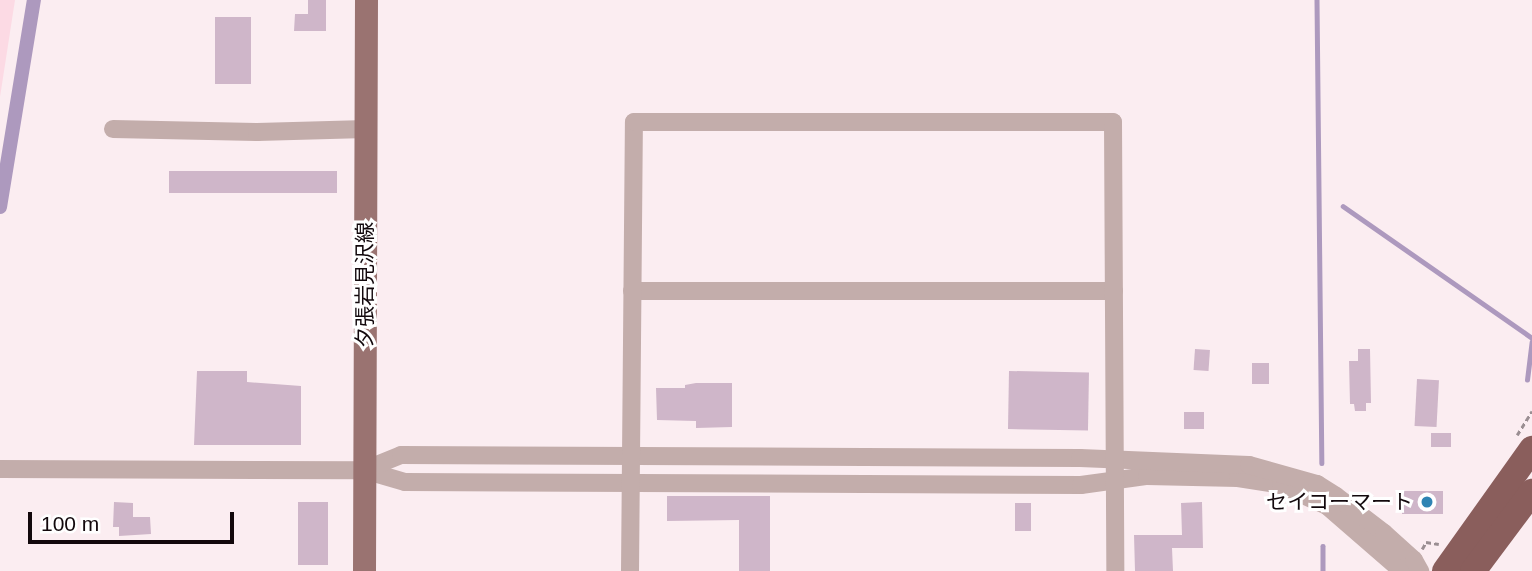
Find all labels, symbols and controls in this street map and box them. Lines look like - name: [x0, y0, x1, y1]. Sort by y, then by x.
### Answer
- street label: 夕張岩見沢線: [352, 222, 378, 348]
- place label: セイコーマート: [1266, 489, 1413, 515]
- marker: セイコーマート: [1419, 494, 1435, 510]
- scale bar: [32, 498, 238, 542]
- text: 100 m: [41, 512, 99, 535]

